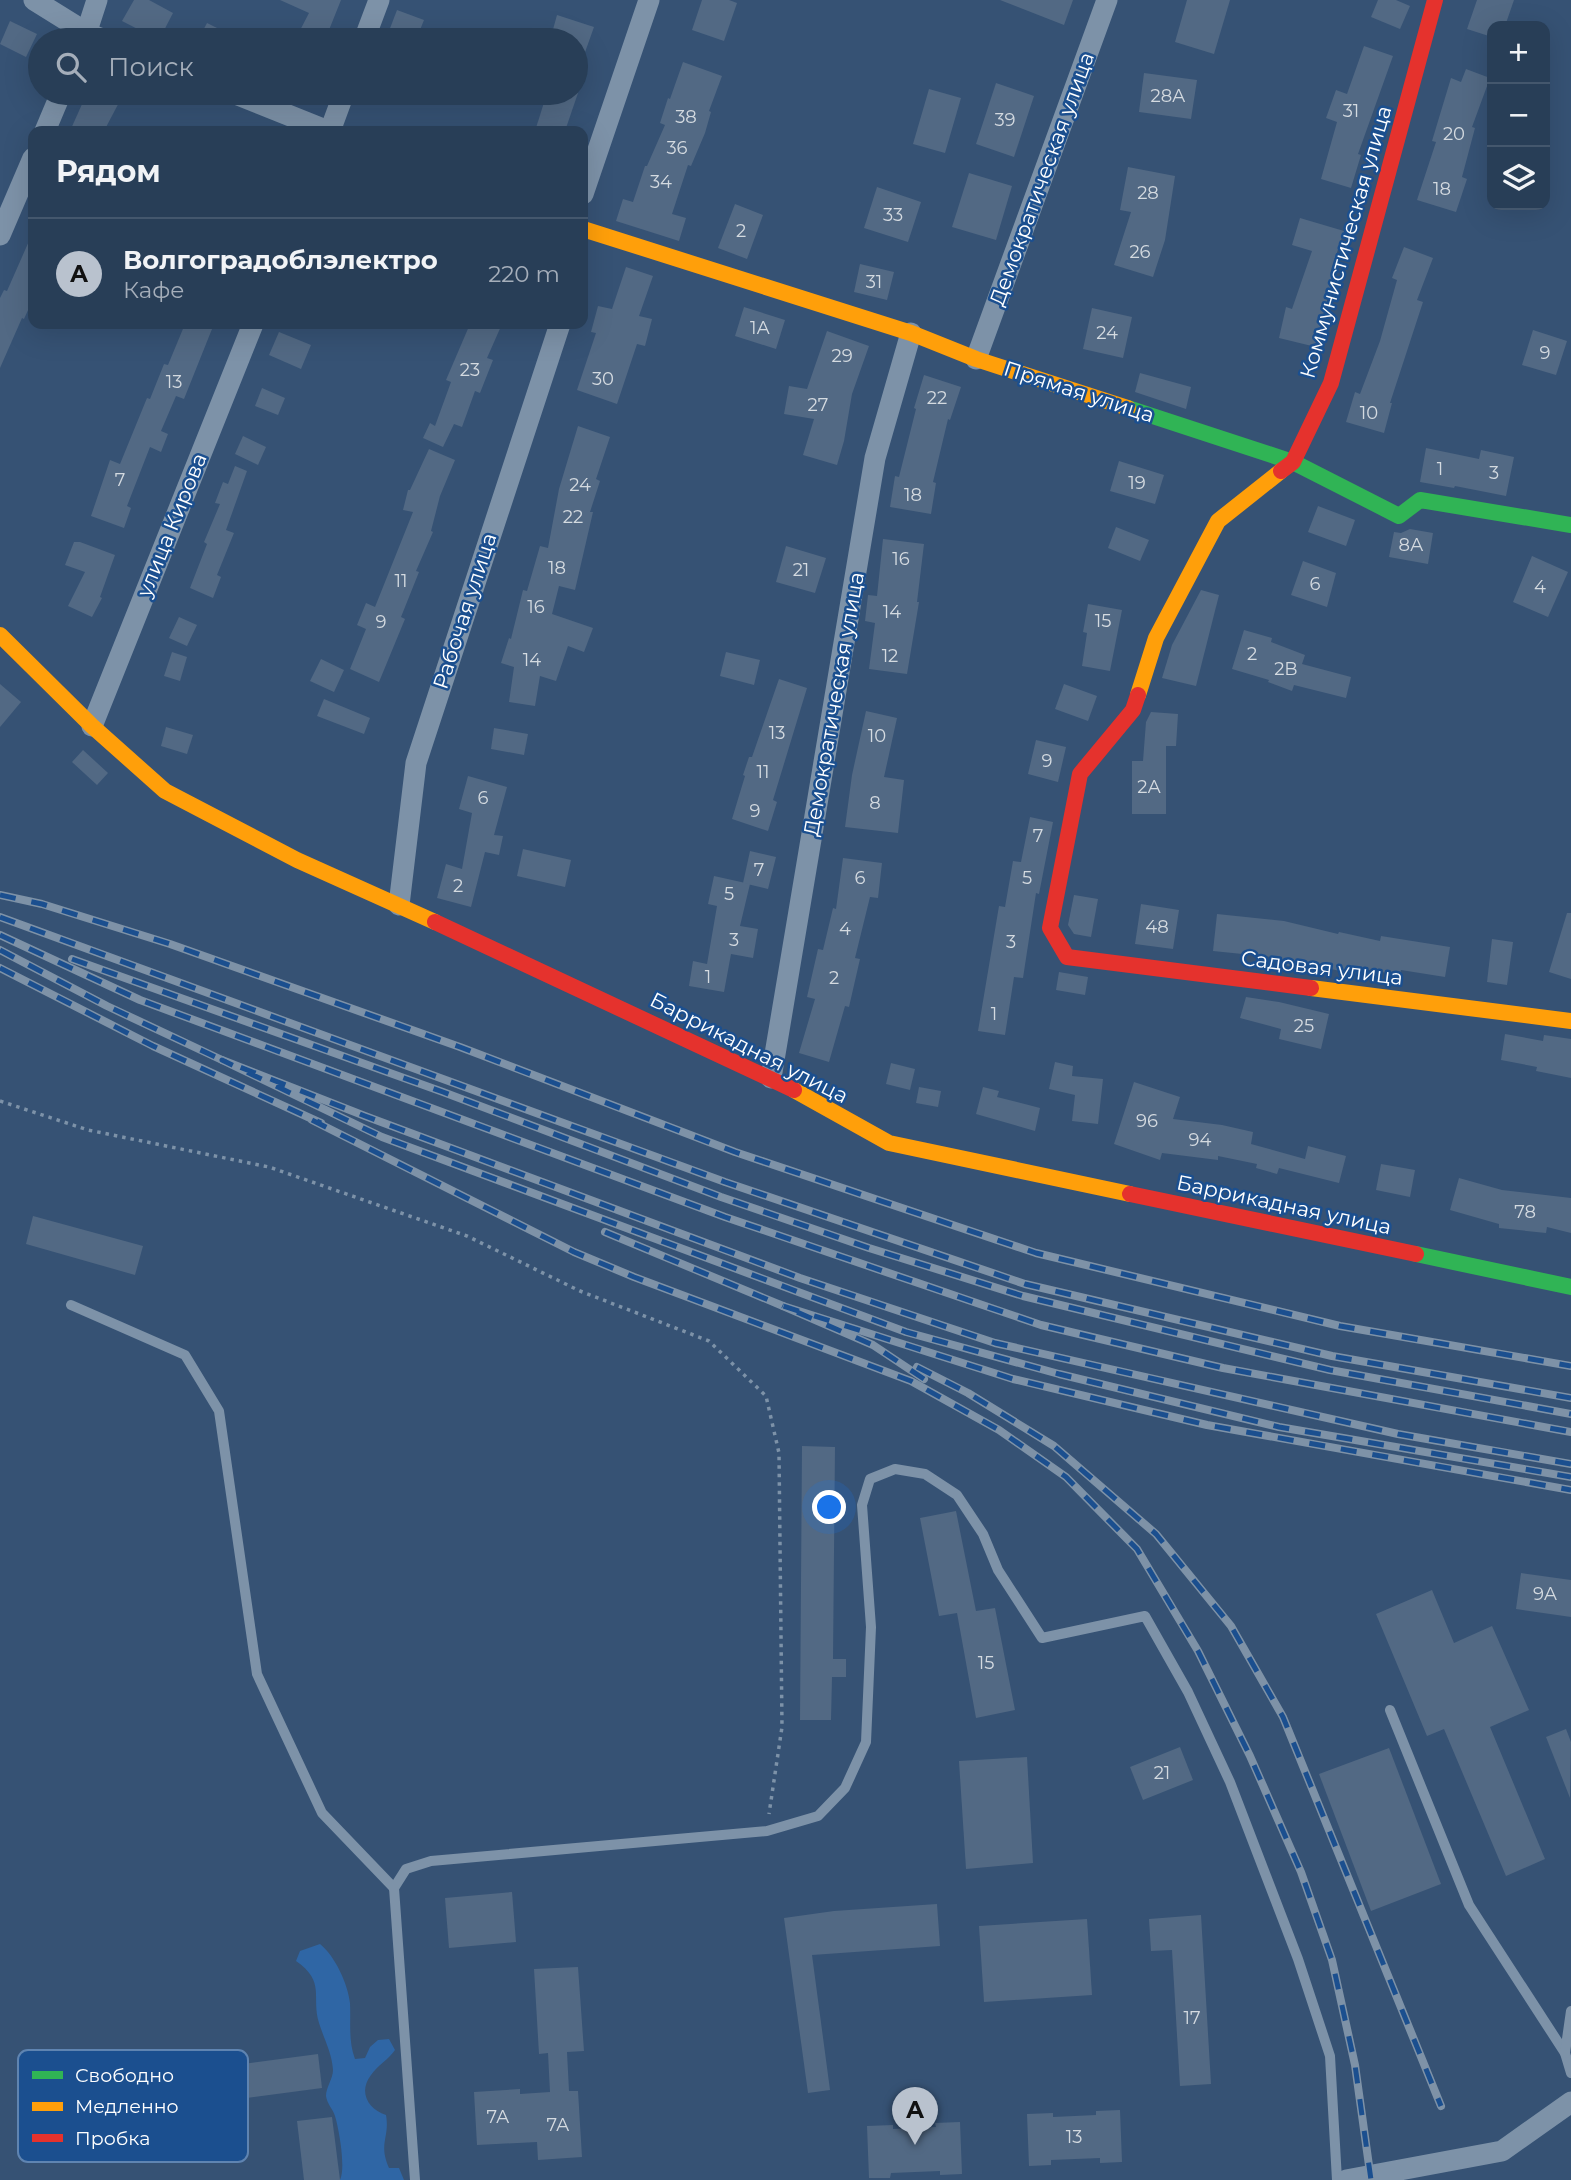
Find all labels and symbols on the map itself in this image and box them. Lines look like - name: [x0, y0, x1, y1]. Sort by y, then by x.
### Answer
- street label: Демократическая улица: [984, 49, 1099, 309]
- house number: 28А: [1150, 85, 1186, 107]
- house number: 31: [1343, 100, 1359, 122]
- street label: Коммунистическая улица: [1295, 103, 1396, 381]
- house number: 38: [675, 106, 697, 128]
- house number: 39: [994, 109, 1016, 131]
- house number: 20: [1443, 123, 1465, 145]
- house number: 36: [666, 137, 688, 159]
- house number: 34: [650, 171, 672, 193]
- house number: 18: [1433, 178, 1451, 200]
- house number: 28: [1137, 182, 1159, 204]
- house number: 33: [883, 204, 903, 226]
- house number: 2: [736, 220, 746, 242]
- house number: 26: [1129, 241, 1151, 263]
- house number: 31: [866, 271, 882, 293]
- house number: 1А: [750, 317, 771, 339]
- house number: 24: [1096, 322, 1118, 344]
- house number: 9: [1540, 342, 1551, 364]
- house number: 29: [831, 345, 853, 367]
- street label: Прямая улица: [1001, 355, 1158, 428]
- house number: 23: [460, 359, 480, 381]
- house number: 30: [592, 368, 614, 390]
- house number: 13: [166, 371, 182, 393]
- house number: 22: [927, 387, 947, 409]
- house number: 27: [808, 394, 828, 416]
- house number: 10: [1360, 402, 1378, 424]
- street label: улица Кирова: [131, 449, 212, 601]
- house number: 1: [1437, 458, 1443, 480]
- house number: 3: [1489, 462, 1499, 484]
- house number: 7: [115, 469, 125, 491]
- house number: 19: [1128, 472, 1146, 494]
- house number: 24: [569, 474, 591, 496]
- house number: 18: [904, 484, 922, 506]
- house number: 22: [563, 506, 583, 528]
- street label: Рабочая улица: [428, 530, 502, 692]
- house number: 8А: [1399, 534, 1424, 556]
- house number: 16: [892, 548, 910, 570]
- house number: 18: [548, 557, 566, 579]
- house number: 21: [793, 559, 809, 581]
- house number: 11: [395, 570, 408, 592]
- street label: Демократическая улица: [798, 570, 869, 838]
- house number: 6: [1310, 573, 1321, 595]
- house number: 4: [1534, 576, 1546, 598]
- house number: 16: [527, 596, 545, 618]
- house number: 14: [883, 601, 901, 623]
- house number: 15: [1095, 610, 1111, 632]
- house number: 9: [376, 611, 387, 633]
- house number: 2: [1247, 643, 1257, 665]
- house number: 12: [882, 645, 898, 667]
- house number: 14: [523, 649, 541, 671]
- house number: 2В: [1274, 658, 1298, 680]
- house number: 13: [769, 722, 785, 744]
- house number: 10: [868, 725, 886, 747]
- house number: 9: [1042, 750, 1053, 772]
- house number: 11: [757, 761, 770, 783]
- house number: 2А: [1137, 776, 1161, 798]
- house number: 6: [478, 787, 489, 809]
- house number: 8: [869, 792, 881, 814]
- house number: 9: [750, 800, 761, 822]
- house number: 7: [1033, 825, 1043, 847]
- house number: 7: [754, 859, 764, 881]
- house number: 6: [855, 867, 866, 889]
- house number: 5: [1022, 867, 1032, 889]
- house number: 2: [453, 875, 463, 897]
- house number: 5: [724, 883, 734, 905]
- house number: 48: [1145, 916, 1169, 938]
- house number: 4: [839, 918, 851, 940]
- house number: 3: [729, 929, 739, 951]
- house number: 3: [1006, 931, 1016, 953]
- street label: Садовая улица: [1240, 945, 1404, 990]
- house number: 1: [705, 966, 711, 988]
- house number: 2: [829, 967, 839, 989]
- street label: Баррикадная улица: [646, 987, 852, 1108]
- house number: 1: [991, 1003, 997, 1025]
- house number: 25: [1294, 1015, 1314, 1037]
- house number: 96: [1136, 1110, 1158, 1132]
- house number: 94: [1189, 1129, 1212, 1151]
- street label: Баррикадная улица: [1174, 1170, 1394, 1239]
- house number: 78: [1514, 1201, 1536, 1223]
- your location: [812, 1490, 846, 1524]
- house number: 9А: [1533, 1583, 1558, 1605]
- house number: 15: [978, 1652, 994, 1674]
- house number: 21: [1154, 1762, 1170, 1784]
- house number: 17: [1183, 2007, 1201, 2029]
- legend: [18, 2050, 248, 2162]
- text: Свободно: [75, 2064, 174, 2087]
- pin: A: [892, 2087, 938, 2145]
- text: Медленно: [75, 2095, 179, 2118]
- house number: 7А: [487, 2106, 510, 2128]
- house number: 7А: [547, 2114, 570, 2136]
- house number: 13: [1066, 2126, 1082, 2148]
- text: Пробка: [75, 2127, 150, 2150]

